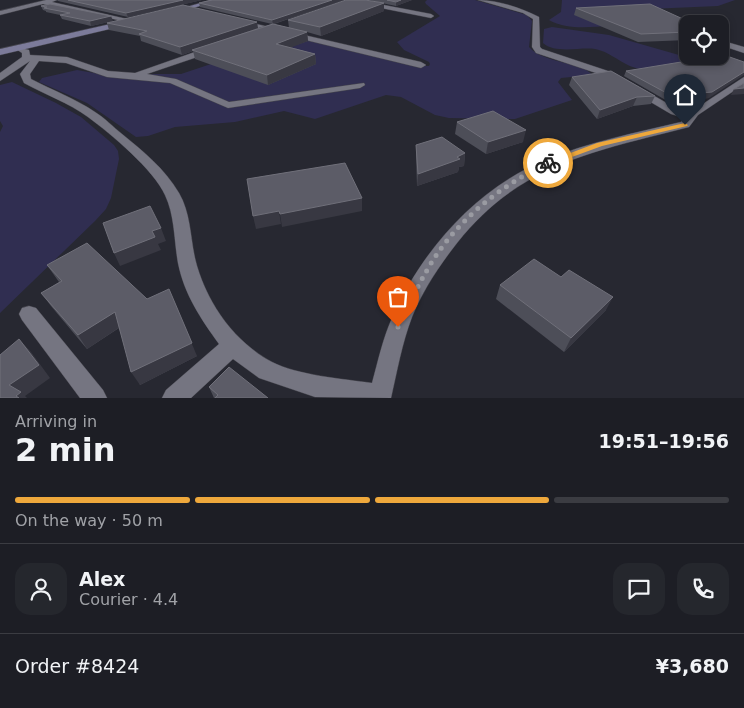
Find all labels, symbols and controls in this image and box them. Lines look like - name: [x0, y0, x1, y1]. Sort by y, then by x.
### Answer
- map controls: [679, 15, 729, 65]
- button: locate: [679, 15, 729, 65]
- pin: [664, 74, 706, 125]
- icon: home: [671, 81, 699, 109]
- courier: [523, 138, 573, 188]
- icon: bike: [534, 149, 562, 177]
- pin: [377, 276, 419, 327]
- icon: bag: [384, 283, 412, 311]
- text: Arriving in: [15, 412, 97, 431]
- text: 19:51–19:56: [599, 430, 729, 452]
- text: 2 min: [15, 431, 116, 469]
- text: On the way · 50 m: [15, 511, 163, 530]
- button: person: [15, 563, 67, 615]
- button: chat: [613, 563, 665, 615]
- button: phone: [677, 563, 729, 615]
- text: Alex: [79, 568, 125, 590]
- text: Courier · 4.4: [79, 590, 178, 609]
- text: Order #8424: [15, 655, 139, 677]
- text: ¥3,680: [656, 655, 729, 677]

